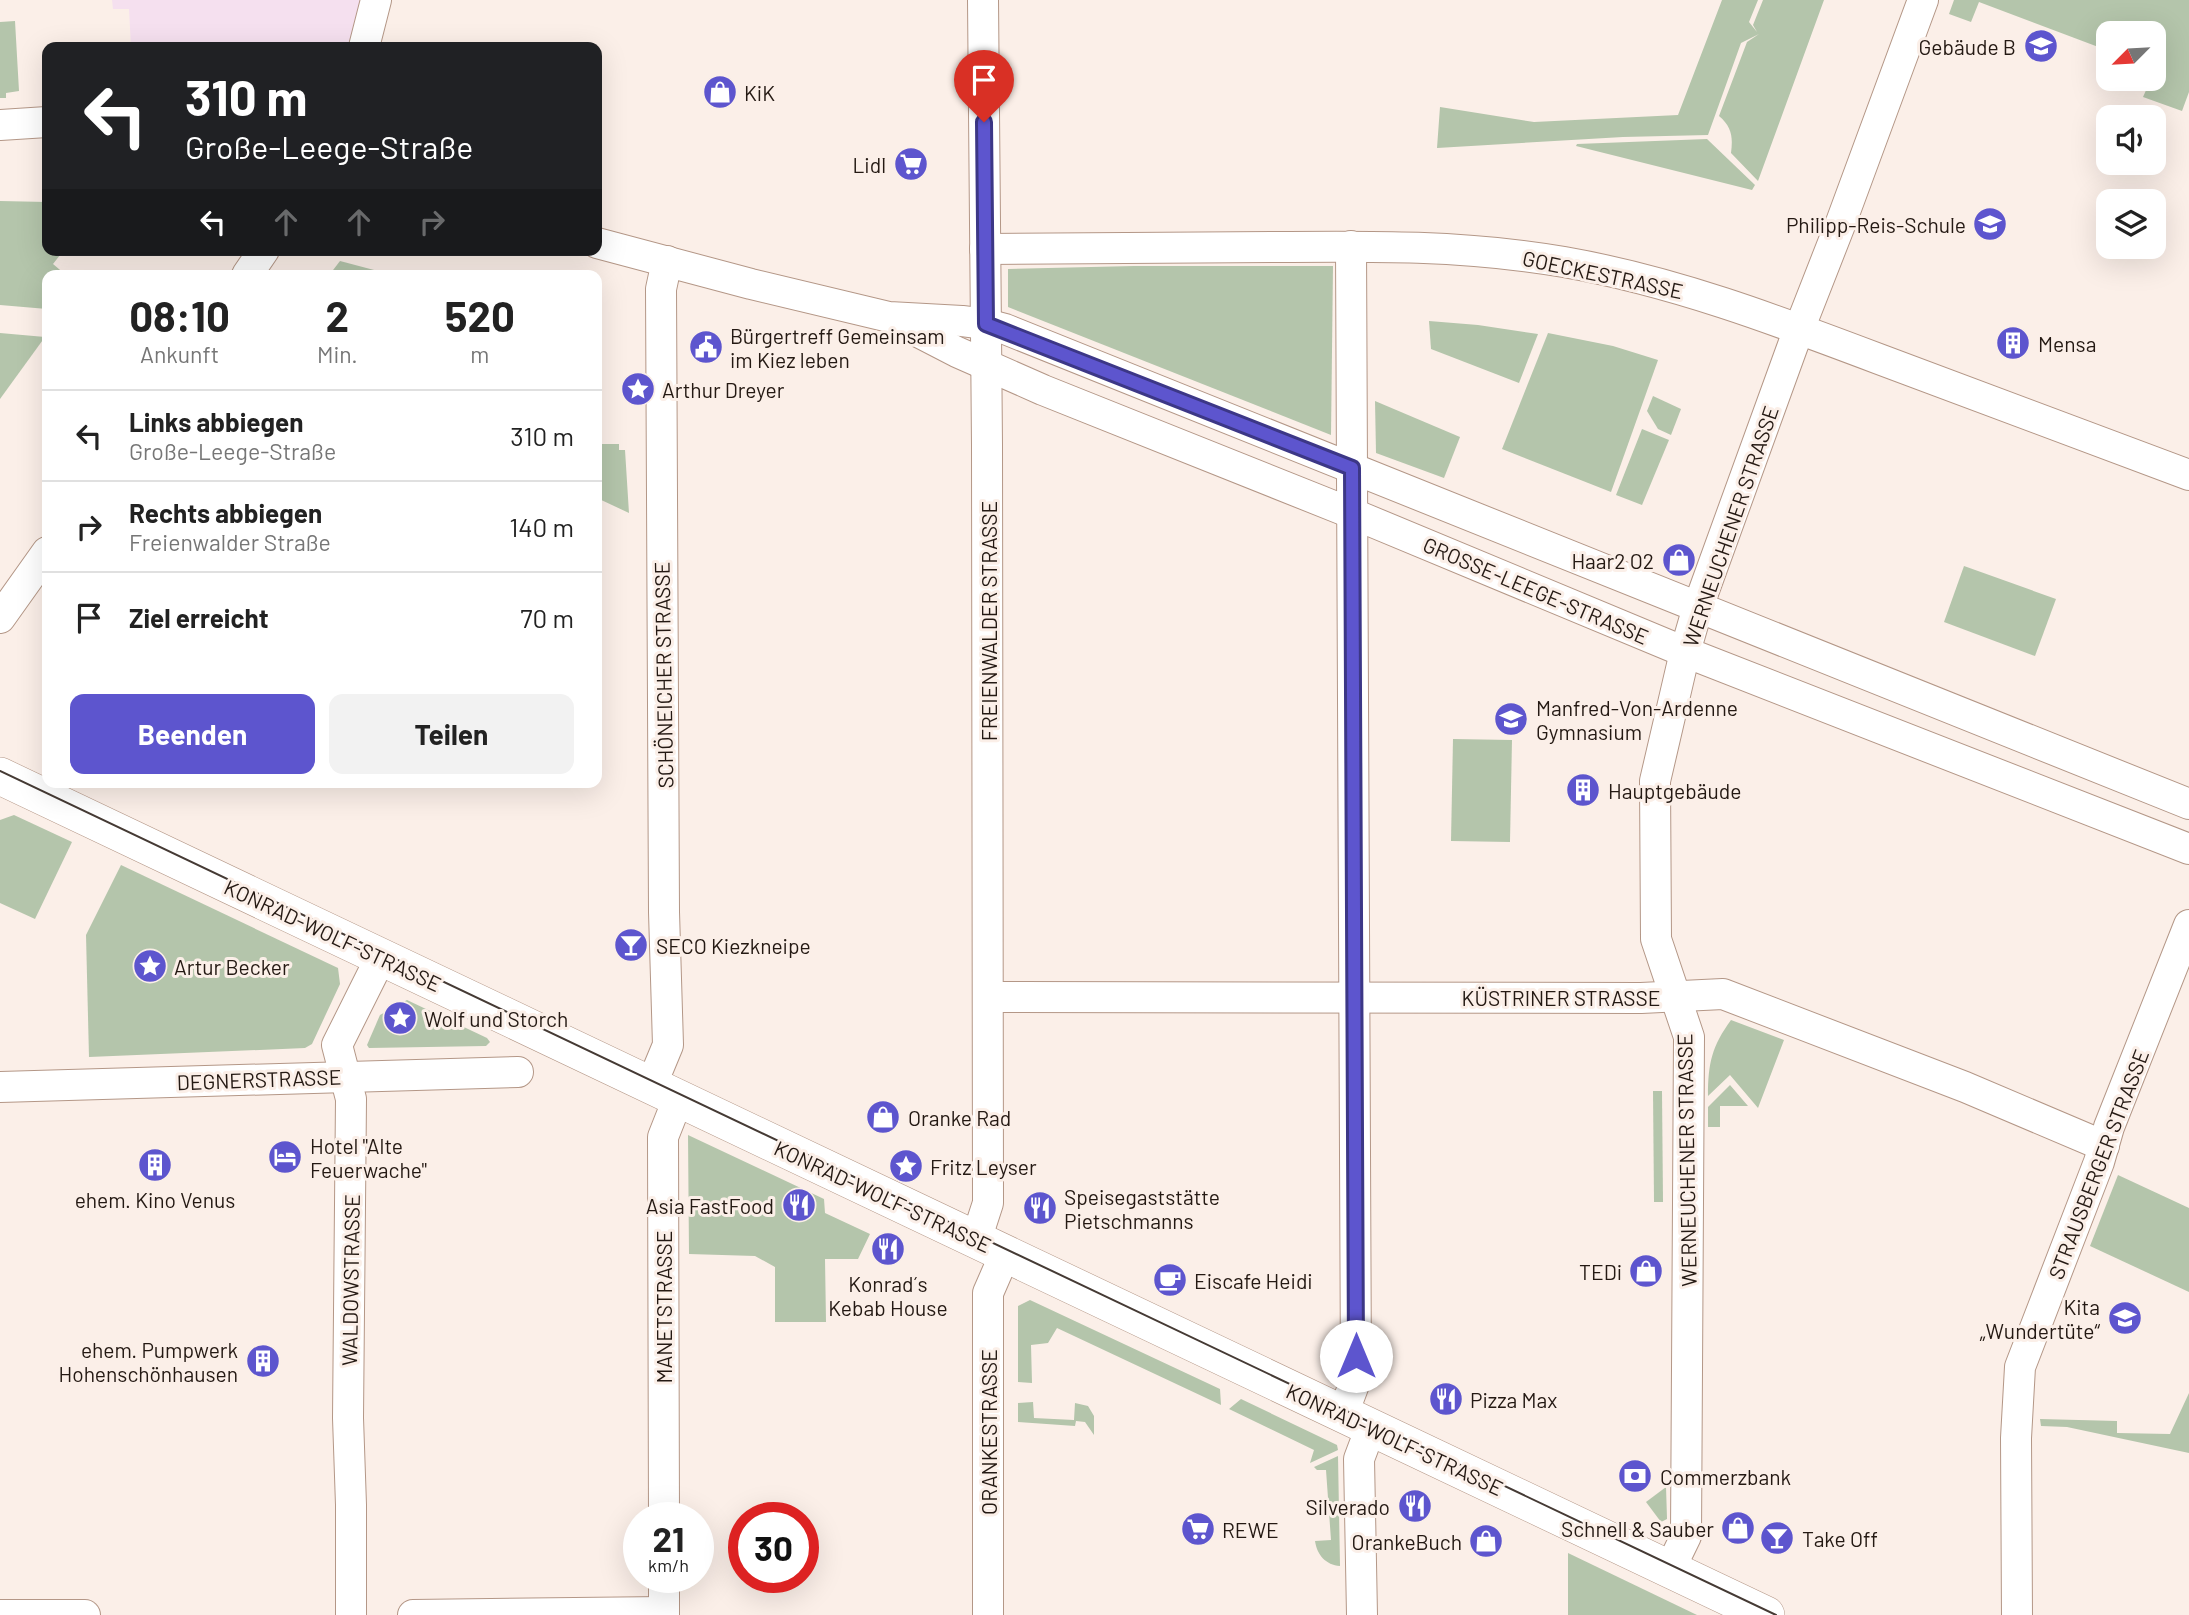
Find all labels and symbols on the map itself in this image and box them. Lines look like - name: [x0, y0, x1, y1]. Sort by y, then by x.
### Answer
- north arrow: [2096, 21, 2166, 91]
- school or university icon: Gebäude B: [2022, 27, 2060, 65]
- place label: Gebäude B: [1918, 34, 2016, 59]
- pin: [954, 50, 1014, 122]
- shop icon: KiK: [701, 73, 739, 111]
- place label: KiK: [744, 80, 775, 105]
- supermarket icon: Lidl: [892, 145, 930, 183]
- place label: Lidl: [852, 152, 886, 177]
- school or university icon: Philipp-Reis-Schule: [1971, 205, 2009, 243]
- place label: Philipp-Reis-Schule: [1786, 212, 1966, 237]
- street label: GOECKESTRASSE: [1520, 245, 1686, 303]
- place label: Bürgertreff Gemeinsam im Kiez leben: [730, 323, 945, 372]
- building icon: Mensa: [1994, 324, 2032, 362]
- public building icon: Bürgertreff Gemeinsam im Kiez leben: [687, 328, 725, 366]
- place label: Mensa: [2038, 331, 2096, 356]
- place icon: Arthur Dreyer: [619, 370, 657, 408]
- place label: Arthur Dreyer: [662, 377, 785, 402]
- street label: WERNEUCHENER STRASSE: [1677, 402, 1783, 650]
- street label: FREIENWALDER STRASSE: [976, 501, 1001, 741]
- street label: GROSSE-LEEGE-STRASSE: [1420, 531, 1652, 649]
- shop icon: Haar2 O2: [1660, 541, 1698, 579]
- place label: Haar2 O2: [1571, 548, 1654, 573]
- street label: SCHÖNEICHER STRASSE: [649, 561, 677, 789]
- place label: Manfred-Von-Ardenne Gymnasium: [1536, 695, 1738, 744]
- school or university icon: Manfred-Von-Ardenne Gymnasium: [1492, 700, 1530, 738]
- building icon: Hauptgebäude: [1564, 771, 1602, 809]
- place label: Hauptgebäude: [1608, 778, 1741, 803]
- street label: KONRAD-WOLF-STRASSE: [221, 874, 445, 996]
- bar icon: SECO Kiezkneipe: [612, 926, 650, 964]
- place label: SECO Kiezkneipe: [656, 933, 811, 958]
- place icon: Artur Becker: [131, 947, 169, 985]
- place label: Artur Becker: [174, 954, 290, 979]
- street label: KÜSTRINER STRASSE: [1462, 985, 1660, 1010]
- place icon: Wolf und Storch: [381, 999, 419, 1037]
- place label: Wolf und Storch: [424, 1006, 568, 1031]
- street label: WERNEUCHENER STRASSE: [1671, 1033, 1701, 1287]
- street label: STRAUSBERGER STRASSE: [2043, 1046, 2153, 1282]
- street label: DEGNERSTRASSE: [176, 1064, 342, 1094]
- shop icon: Oranke Rad: [864, 1098, 902, 1136]
- place label: Oranke Rad: [908, 1105, 1011, 1130]
- place label: Hotel "Alte Feuerwache": [310, 1133, 427, 1182]
- street label: KONRAD-WOLF-STRASSE: [771, 1135, 995, 1257]
- hotel icon: Hotel "Alte Feuerwache": [266, 1138, 304, 1176]
- building icon: ehem. Kino Venus: [136, 1146, 174, 1184]
- place icon: Fritz Leyser: [887, 1147, 925, 1185]
- place label: Fritz Leyser: [930, 1154, 1037, 1179]
- place label: Speisegaststätte Pietschmanns: [1064, 1184, 1220, 1233]
- restaurant icon: Asia FastFood: [780, 1186, 818, 1224]
- place label: ehem. Kino Venus: [75, 1187, 235, 1212]
- restaurant icon: Speisegaststätte Pietschmanns: [1021, 1189, 1059, 1227]
- place label: Asia FastFood: [646, 1193, 774, 1218]
- street label: WALDOWSTRASSE: [336, 1194, 364, 1366]
- restaurant icon: Konrad´s Kebab House: [869, 1230, 907, 1268]
- street label: MANETSTRASSE: [651, 1231, 676, 1383]
- shop icon: TEDi: [1627, 1252, 1665, 1290]
- place label: TEDi: [1579, 1259, 1622, 1284]
- cafe icon: Eiscafe Heidi: [1151, 1261, 1189, 1299]
- place label: Eiscafe Heidi: [1194, 1268, 1313, 1293]
- place label: Konrad´s Kebab House: [828, 1271, 948, 1320]
- place label: Kita „Wundertüte“: [1980, 1294, 2100, 1343]
- school or university icon: Kita „Wundertüte“: [2106, 1299, 2144, 1337]
- position arrow: [1319, 1319, 1393, 1393]
- place label: ehem. Pumpwerk Hohenschönhausen: [58, 1337, 238, 1386]
- building icon: ehem. Pumpwerk Hohenschönhausen: [244, 1342, 282, 1380]
- street label: ORANKESTRASSE: [976, 1349, 1001, 1515]
- street label: KONRAD-WOLF-STRASSE: [1283, 1378, 1507, 1500]
- restaurant icon: Pizza Max: [1427, 1380, 1465, 1418]
- place label: Pizza Max: [1470, 1387, 1557, 1412]
- bank icon: Commerzbank: [1616, 1457, 1654, 1495]
- place label: Commerzbank: [1660, 1464, 1791, 1489]
- restaurant icon: Silverado: [1396, 1487, 1434, 1525]
- place label: Silverado: [1305, 1494, 1390, 1519]
- speed limit sign: 30: [728, 1502, 819, 1593]
- shop icon: Schnell & Sauber: [1719, 1509, 1757, 1547]
- supermarket icon: REWE: [1179, 1510, 1217, 1548]
- place label: Schnell & Sauber: [1561, 1516, 1714, 1541]
- place label: REWE: [1222, 1517, 1279, 1542]
- bar icon: Take Off: [1758, 1519, 1796, 1557]
- shop icon: OrankeBuch: [1467, 1522, 1505, 1560]
- place label: Take Off: [1802, 1526, 1878, 1551]
- place label: OrankeBuch: [1352, 1529, 1462, 1554]

